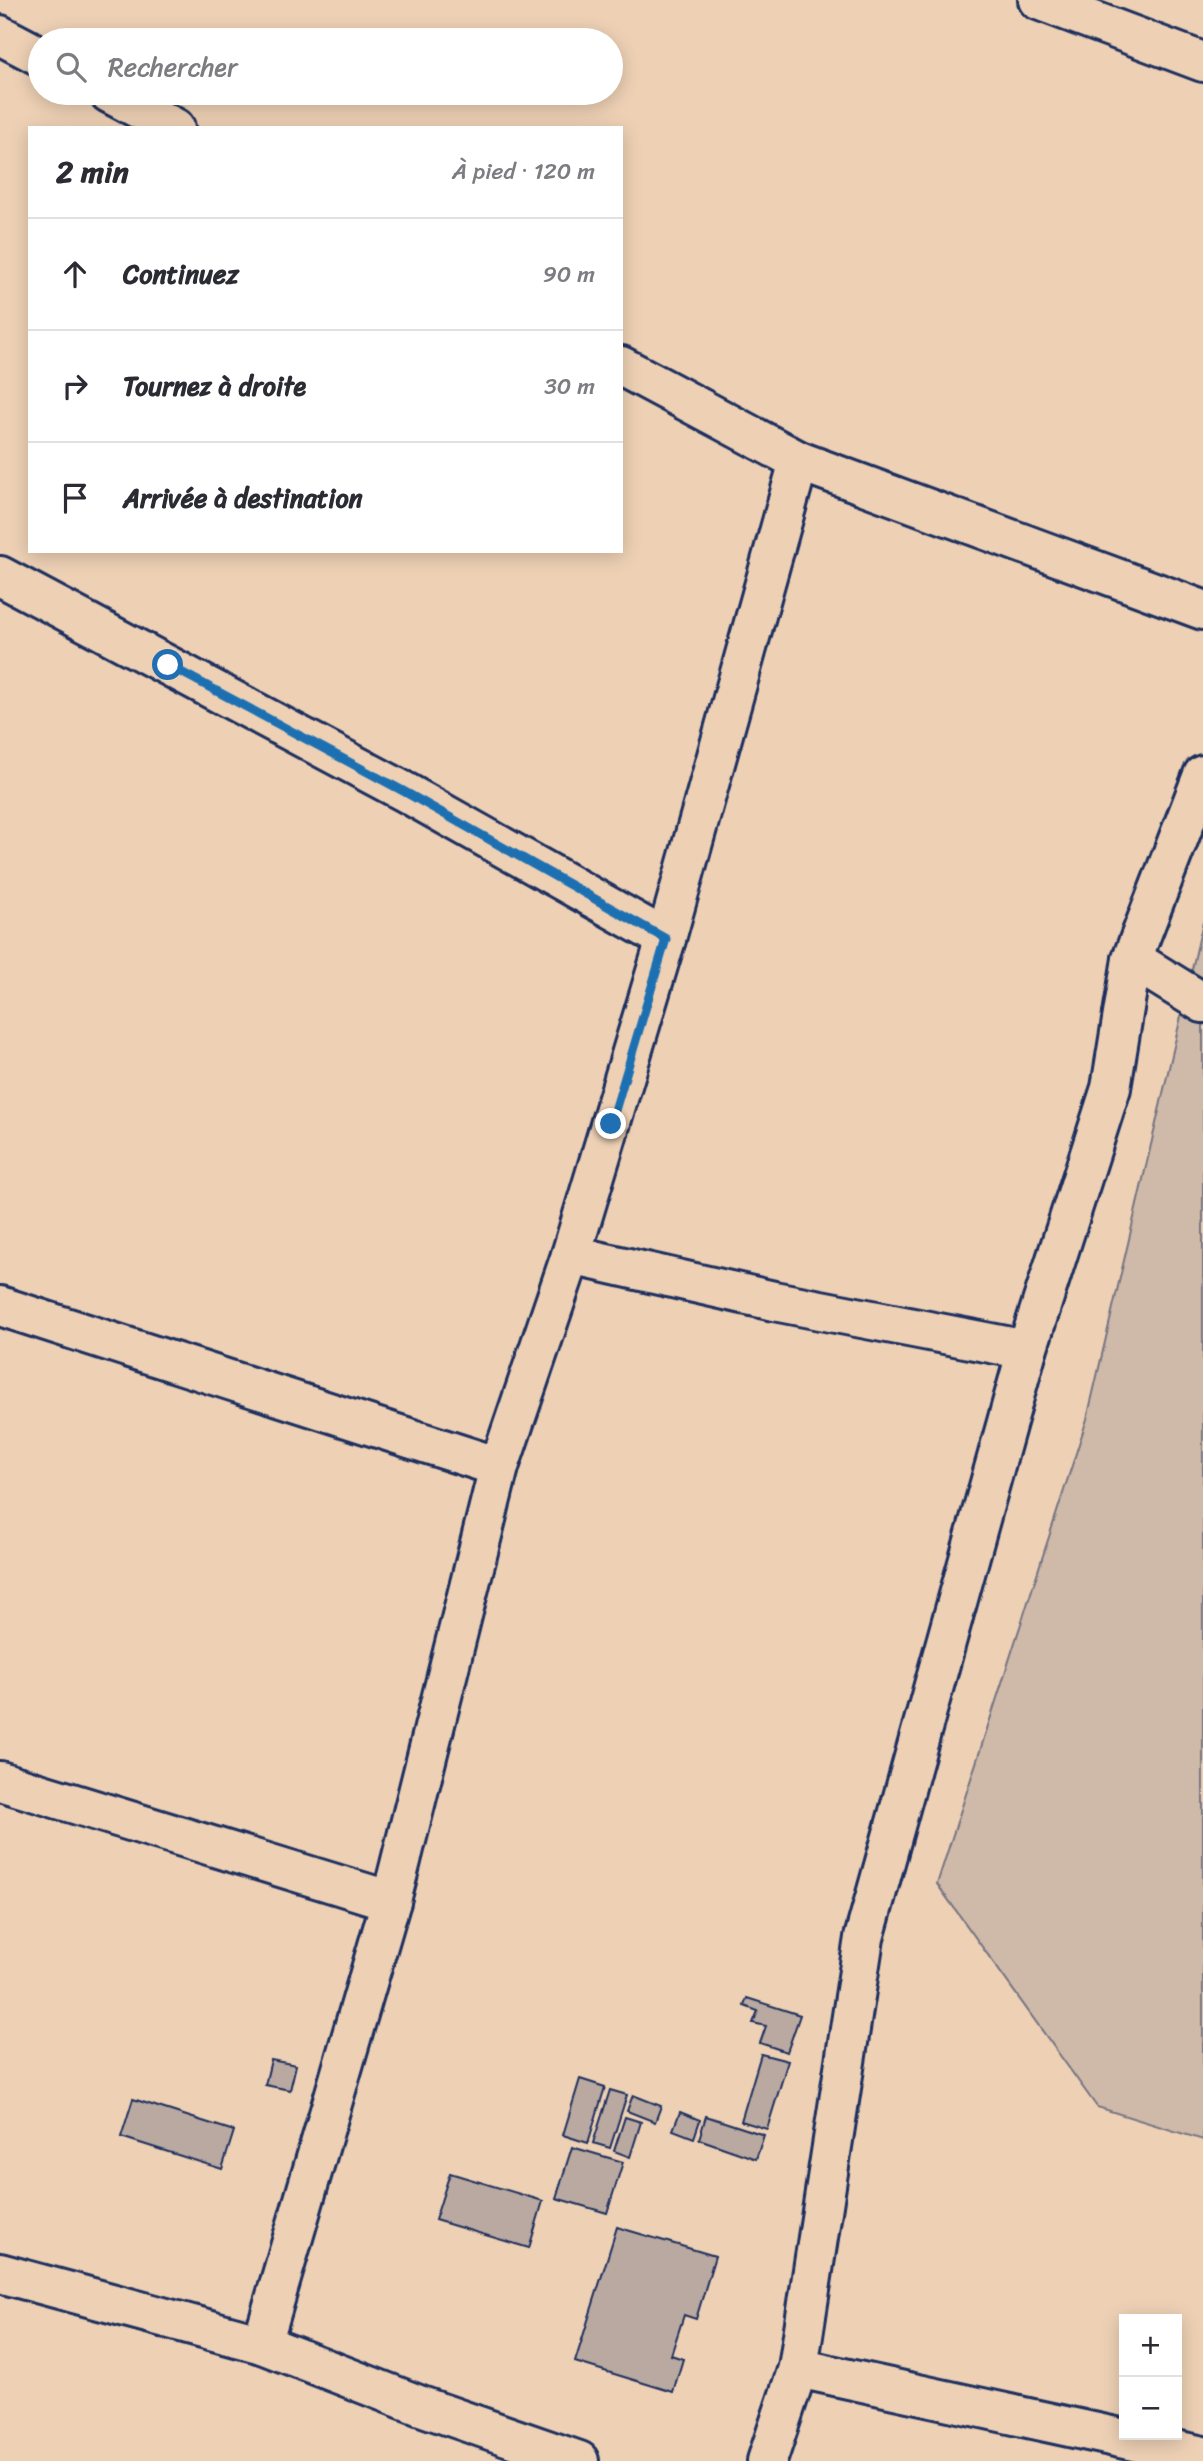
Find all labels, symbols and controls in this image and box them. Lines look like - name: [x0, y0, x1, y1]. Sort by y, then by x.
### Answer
- search box: [28, 28, 623, 105]
- text: Rechercher: [108, 44, 238, 90]
- icon: search: [52, 48, 90, 86]
- text: 2 min: [56, 145, 129, 199]
- text: À pied · 120 m: [452, 151, 595, 192]
- text: Continuez: [123, 251, 239, 297]
- text: 90 m: [543, 254, 595, 295]
- icon: ahead: [56, 255, 94, 293]
- text: Tournez à droite: [123, 363, 306, 409]
- text: 30 m: [544, 366, 595, 407]
- icon: right: [56, 367, 94, 405]
- text: Arrivée à destination: [123, 475, 363, 521]
- icon: arrive: [56, 479, 94, 517]
- route start: [152, 649, 183, 680]
- route end: [595, 1108, 626, 1139]
- map controls: [1119, 2314, 1182, 2440]
- button: +: [1119, 2314, 1182, 2377]
- button: −: [1119, 2377, 1182, 2440]

